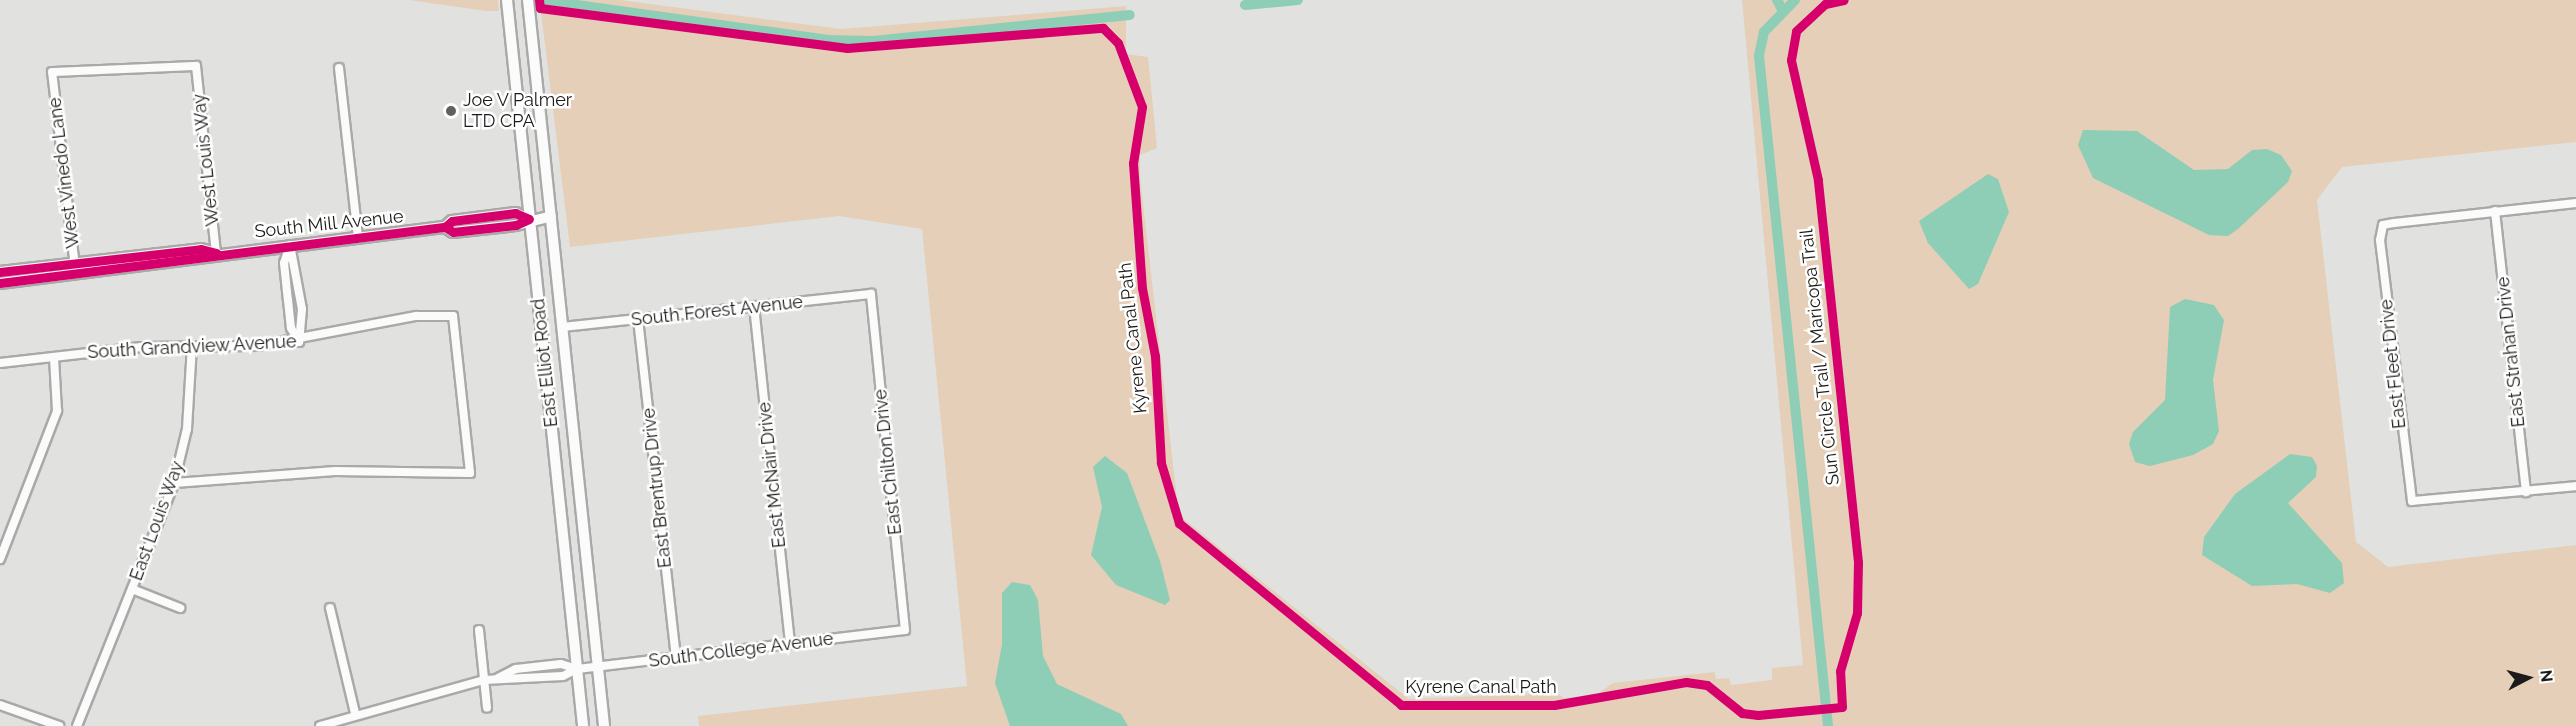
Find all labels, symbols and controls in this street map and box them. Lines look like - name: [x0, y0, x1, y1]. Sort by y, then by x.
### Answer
- place label: Joe V Palmer LTD CPA: [463, 90, 573, 132]
- street label: West Louis Way: [188, 92, 224, 228]
- street label: West Vinedo Lane: [44, 96, 84, 250]
- marker: Joe V Palmer LTD CPA: [444, 104, 458, 118]
- street label: South Mill Avenue: [253, 205, 405, 243]
- street label: Sun Circle Trail / Maricopa Trail: [1796, 227, 1844, 487]
- street label: Kyrene Canal Path: [1114, 261, 1152, 415]
- street label: East Strahan Drive: [2492, 276, 2530, 428]
- street label: South Forest Avenue: [630, 291, 804, 331]
- street label: East Elliot Road: [528, 298, 562, 428]
- street label: East Fleet Drive: [2375, 298, 2411, 430]
- street label: South Grandview Avenue: [86, 331, 298, 363]
- street label: East Chilton Drive: [870, 388, 906, 536]
- street label: East McNair Drive: [754, 401, 790, 549]
- street label: East Brentrup Drive: [638, 407, 676, 569]
- street label: East Louis Way: [125, 458, 189, 584]
- street label: South College Avenue: [647, 628, 835, 672]
- north arrow: [2498, 648, 2558, 708]
- text: N: [2536, 669, 2556, 683]
- street label: Kyrene Canal Path: [1405, 676, 1557, 698]

